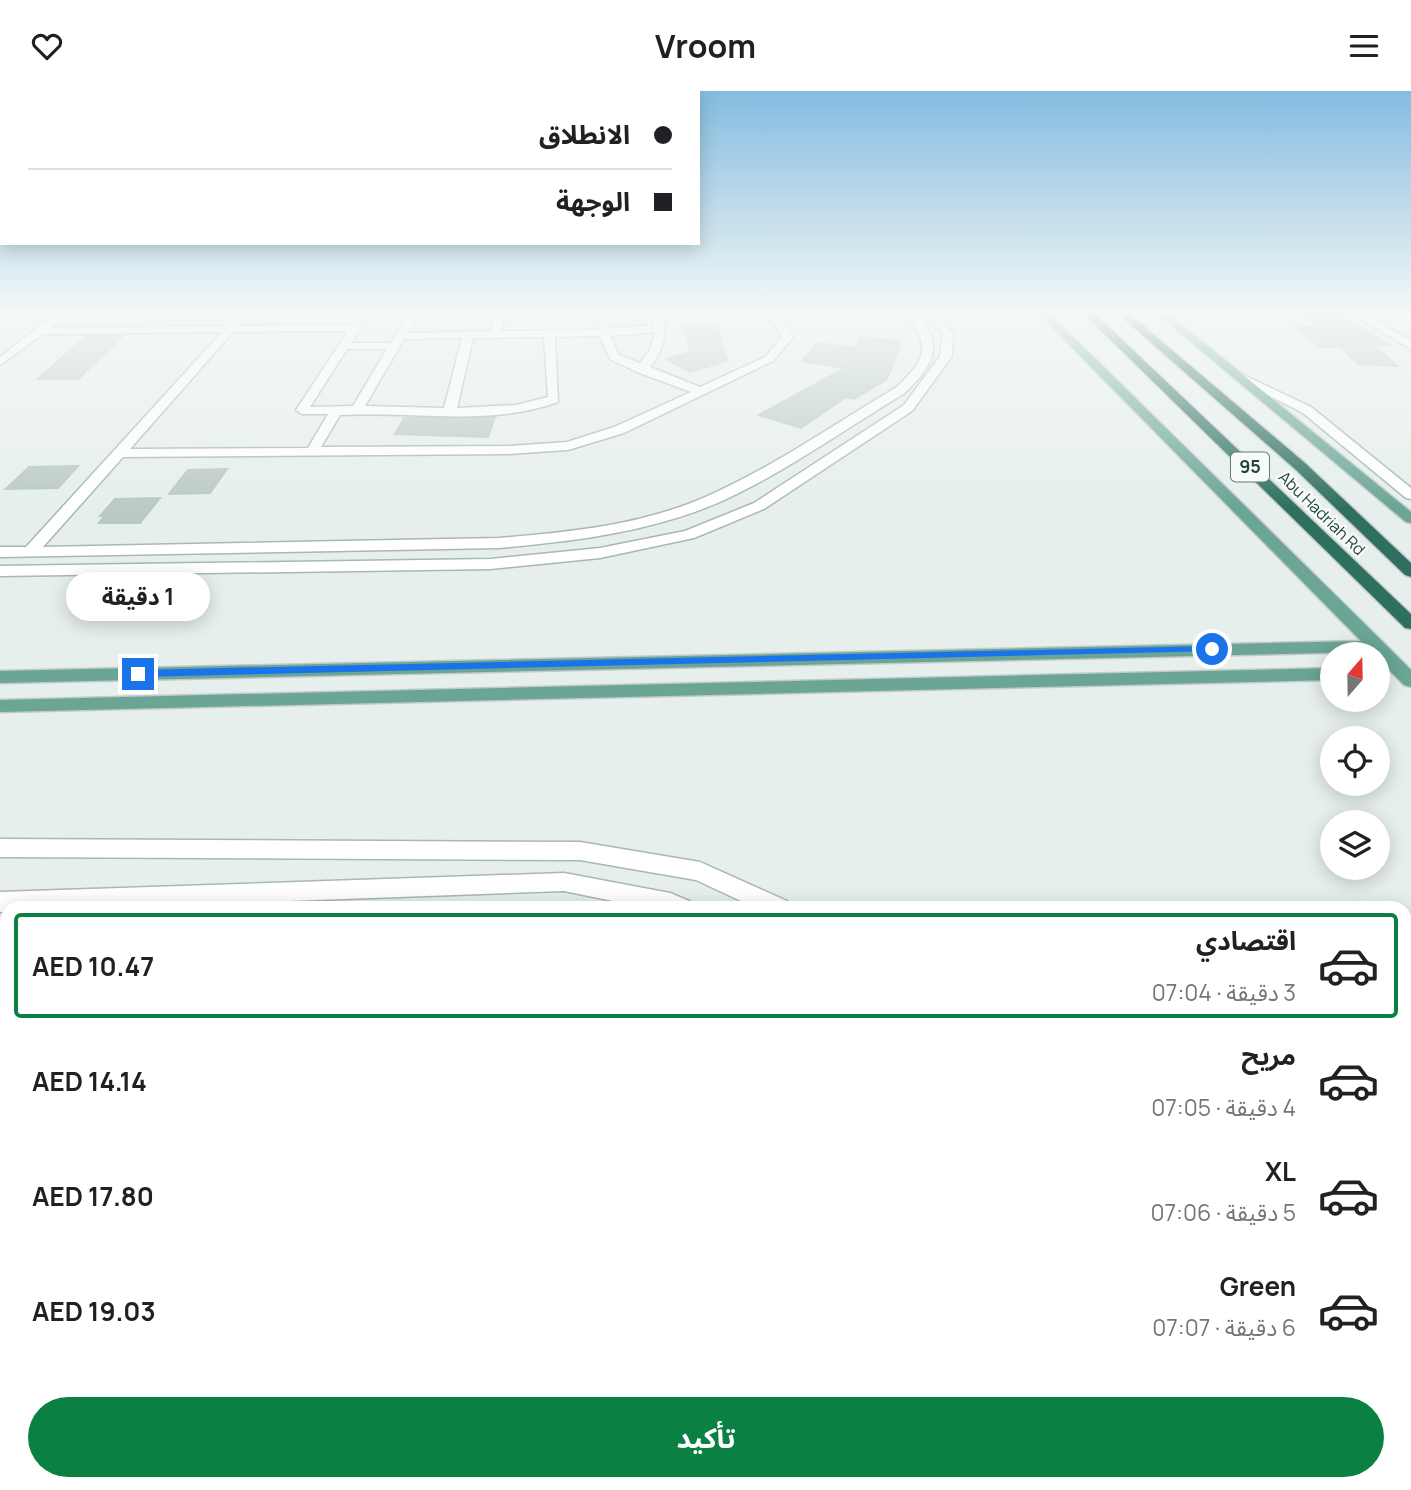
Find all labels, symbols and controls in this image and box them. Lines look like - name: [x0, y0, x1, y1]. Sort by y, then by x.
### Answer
- text: Vroom: [655, 24, 756, 68]
- icon: heart: [28, 27, 66, 65]
- icon: menu: [1345, 27, 1383, 65]
- text: الانطلاق: [539, 116, 630, 152]
- text: الوجهة: [556, 183, 630, 219]
- road number: 95: [1231, 453, 1269, 481]
- street label: Abu Hadriah Rd: [1274, 466, 1370, 560]
- callout: 1 دقيقة: [66, 573, 210, 621]
- text: 1 دقيقة: [102, 580, 174, 612]
- route start: [1196, 633, 1228, 665]
- north arrow: [1320, 642, 1390, 712]
- map controls: [1320, 642, 1390, 880]
- route end: [122, 658, 154, 690]
- button: locate: [1320, 726, 1390, 796]
- button: layers: [1320, 810, 1390, 880]
- text: اقتصادي: [1196, 922, 1296, 958]
- icon: car: [1317, 934, 1380, 997]
- text: AED 10.47: [32, 948, 154, 984]
- text: 3 دقيقة · 07:04: [1152, 976, 1296, 1008]
- text: مريح: [1241, 1037, 1296, 1073]
- icon: car: [1317, 1049, 1380, 1112]
- text: AED 14.14: [32, 1063, 147, 1099]
- text: 4 دقيقة · 07:05: [1151, 1091, 1296, 1123]
- text: XL: [1265, 1153, 1296, 1189]
- icon: car: [1317, 1164, 1380, 1227]
- text: AED 17.80: [32, 1178, 154, 1214]
- text: 5 دقيقة · 07:06: [1151, 1196, 1296, 1228]
- text: Green: [1220, 1268, 1296, 1304]
- icon: car: [1317, 1279, 1380, 1342]
- text: AED 19.03: [32, 1293, 156, 1329]
- text: 6 دقيقة · 07:07: [1152, 1311, 1296, 1343]
- button: تأكيد: [28, 1397, 1384, 1477]

